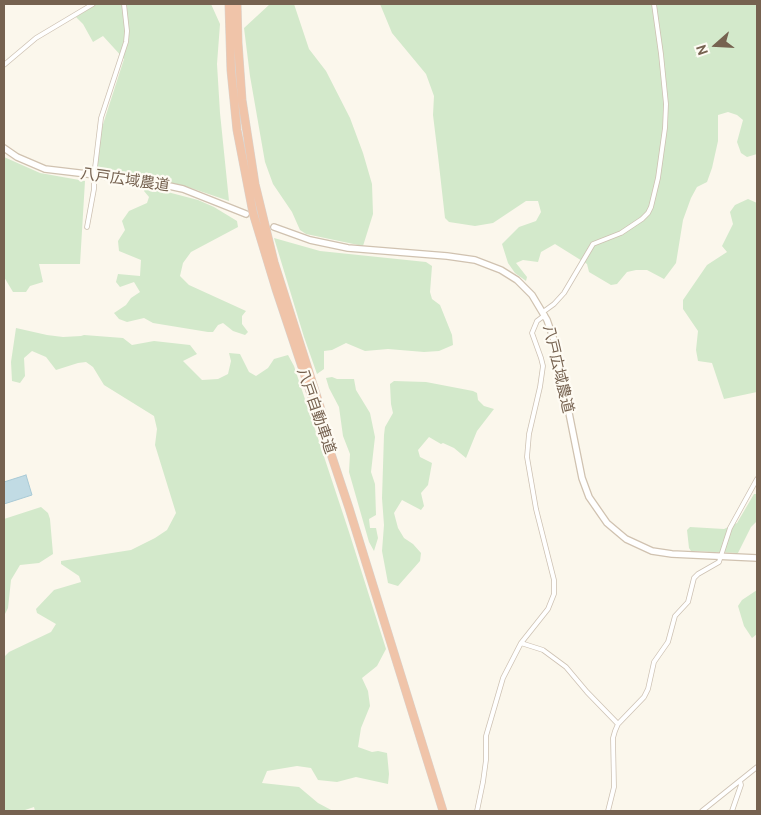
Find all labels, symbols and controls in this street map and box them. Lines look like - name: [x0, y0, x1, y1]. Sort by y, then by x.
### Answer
- north arrow: [691, 20, 741, 70]
- text: N: [692, 42, 712, 57]
- street label: 八戸広域農道: [79, 165, 171, 195]
- street label: 八戸広域農道: [539, 323, 577, 415]
- street label: 八戸自動車道: [293, 366, 339, 456]

